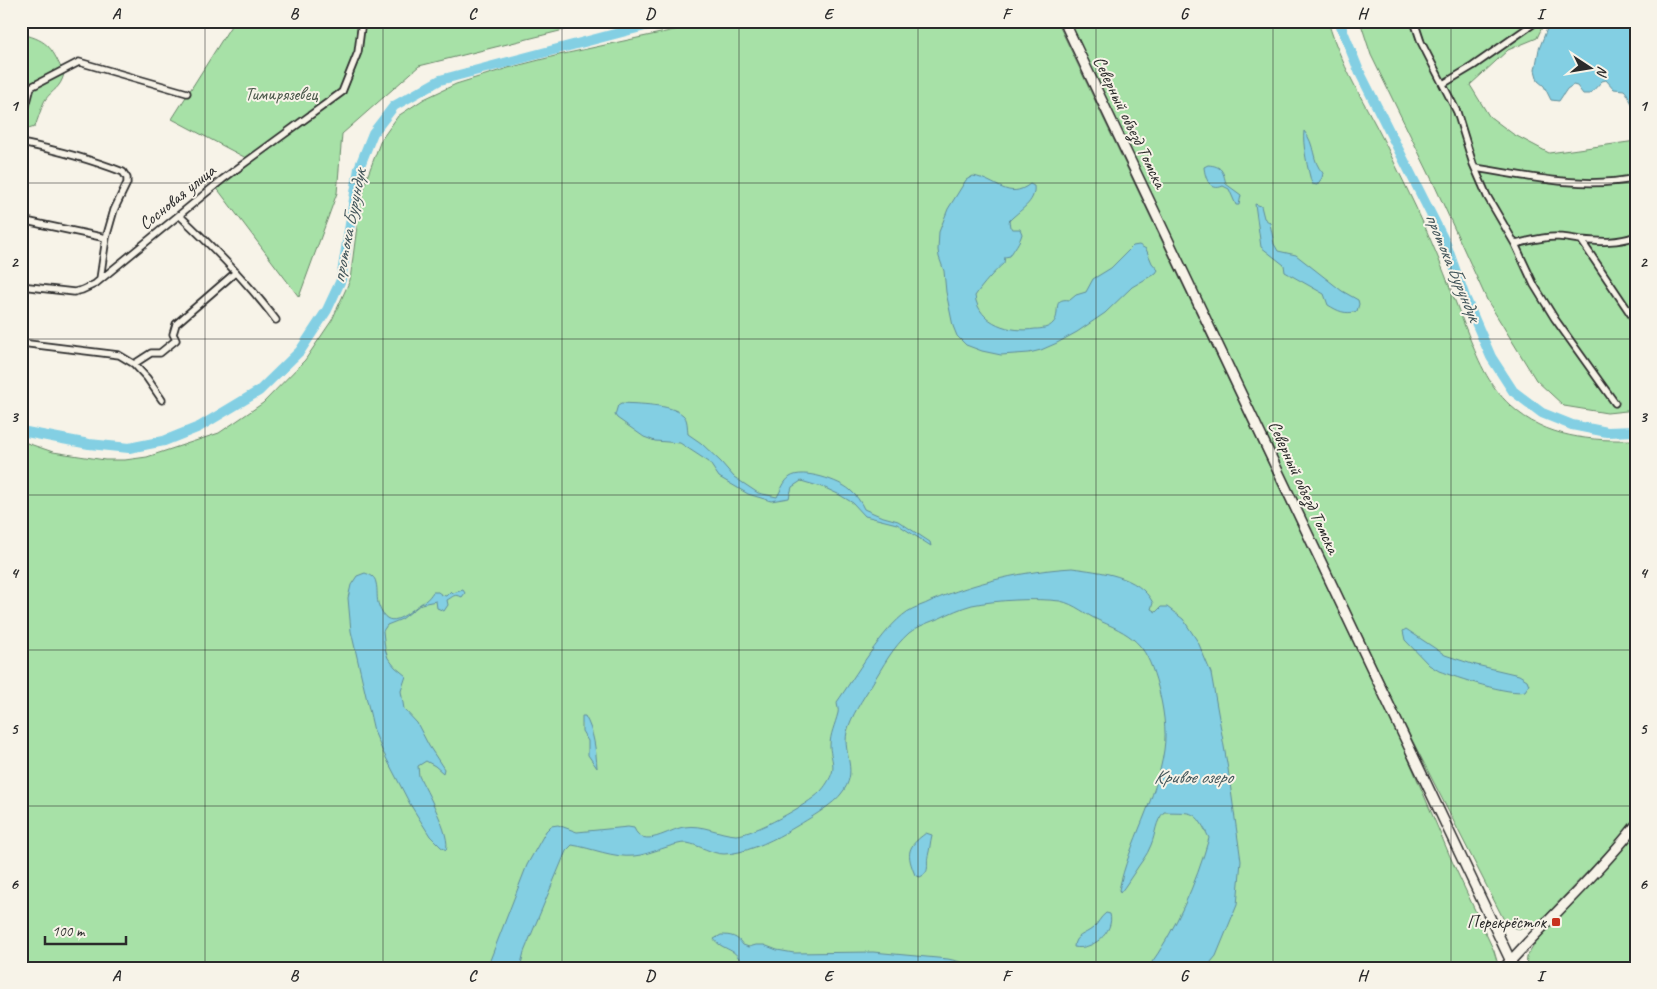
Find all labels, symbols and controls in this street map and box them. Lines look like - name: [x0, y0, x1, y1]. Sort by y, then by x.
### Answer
- text: A: [112, 4, 122, 24]
- text: B: [290, 4, 300, 24]
- text: C: [468, 4, 478, 24]
- text: D: [645, 4, 656, 24]
- text: E: [824, 4, 835, 24]
- text: F: [1002, 4, 1013, 24]
- text: G: [1180, 4, 1190, 24]
- text: H: [1357, 4, 1369, 24]
- text: I: [1537, 4, 1547, 24]
- north arrow: [1564, 42, 1614, 92]
- street label: Северный объезд Томска: [1088, 52, 1172, 194]
- text: N: [1593, 65, 1611, 79]
- park label: Тимирязевец: [245, 83, 318, 105]
- text: 1: [10, 96, 19, 116]
- text: 1: [1639, 96, 1648, 116]
- street label: Сосновая улица: [134, 159, 221, 235]
- water label: протока Бурундук: [326, 164, 372, 285]
- water label: протока Бурундук: [1419, 209, 1488, 328]
- text: 2: [10, 252, 19, 272]
- text: 2: [1639, 252, 1648, 272]
- text: 3: [10, 407, 19, 427]
- text: 3: [1639, 407, 1648, 427]
- street label: Северный объезд Томска: [1263, 417, 1345, 559]
- text: 4: [10, 563, 19, 583]
- text: 4: [1639, 563, 1648, 583]
- text: 5: [11, 719, 20, 739]
- text: 5: [1640, 719, 1649, 739]
- water label: Кривое озеро: [1154, 765, 1235, 789]
- text: 6: [10, 874, 19, 894]
- text: 6: [1639, 874, 1648, 894]
- place label: Перекрёсток: [1467, 911, 1547, 933]
- scale bar: [45, 914, 126, 946]
- marker: Перекрёсток: [1550, 916, 1562, 928]
- text: 100 m: [52, 922, 86, 941]
- text: A: [112, 966, 122, 986]
- text: B: [290, 966, 300, 986]
- text: C: [468, 966, 478, 986]
- text: D: [645, 966, 656, 986]
- text: E: [824, 966, 835, 986]
- text: F: [1002, 966, 1013, 986]
- text: G: [1180, 966, 1190, 986]
- text: H: [1357, 966, 1369, 986]
- text: I: [1537, 966, 1547, 986]

